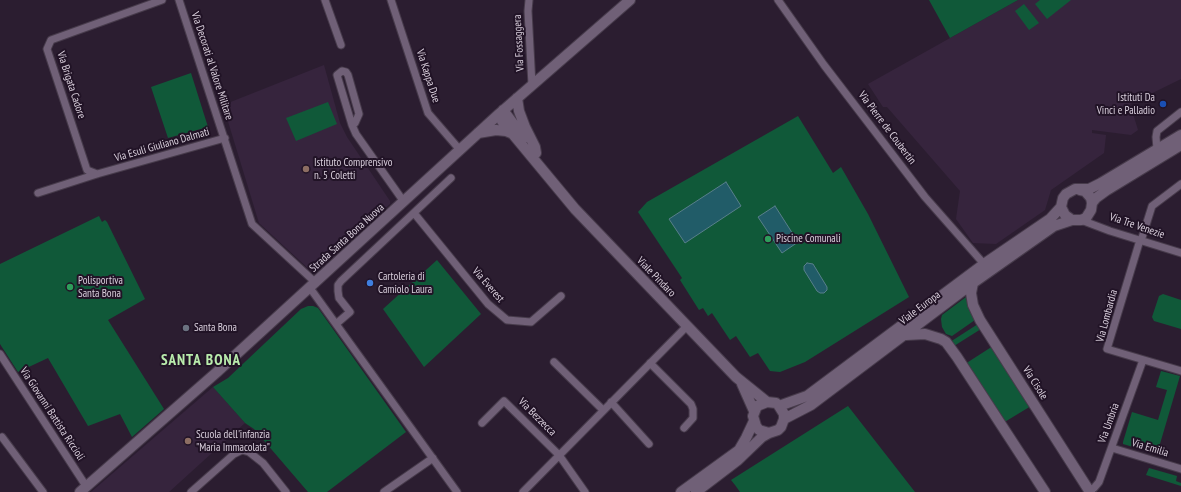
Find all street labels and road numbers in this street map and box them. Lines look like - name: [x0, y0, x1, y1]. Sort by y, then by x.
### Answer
- street label: Via Decorati al Valore Militare: [188, 10, 236, 122]
- street label: Via Fossaggera: [511, 14, 527, 72]
- street label: Via Kappa Due: [413, 48, 443, 104]
- street label: Via Brigata Cadore: [54, 50, 88, 120]
- street label: Via Pierre de Coubertin: [855, 89, 919, 167]
- street label: Via Esuli Giuliano Dalmati: [113, 125, 211, 165]
- street label: Strada Santa Bona Nuova: [307, 201, 387, 275]
- street label: Via Tre Venezie: [1108, 210, 1166, 242]
- street label: Viale Pindaro: [634, 254, 678, 300]
- street label: Via Everest: [469, 265, 507, 305]
- street label: Viale Europa: [897, 288, 943, 328]
- street label: Via Lombardia: [1094, 288, 1120, 344]
- street label: Via Cisole: [1020, 364, 1050, 402]
- street label: Via Giovanni Battista Riccioli: [17, 365, 87, 463]
- street label: Via Bezzecca: [515, 395, 559, 439]
- street label: Via Umbria: [1096, 401, 1122, 445]
- street label: Via Emilia: [1130, 436, 1170, 460]

